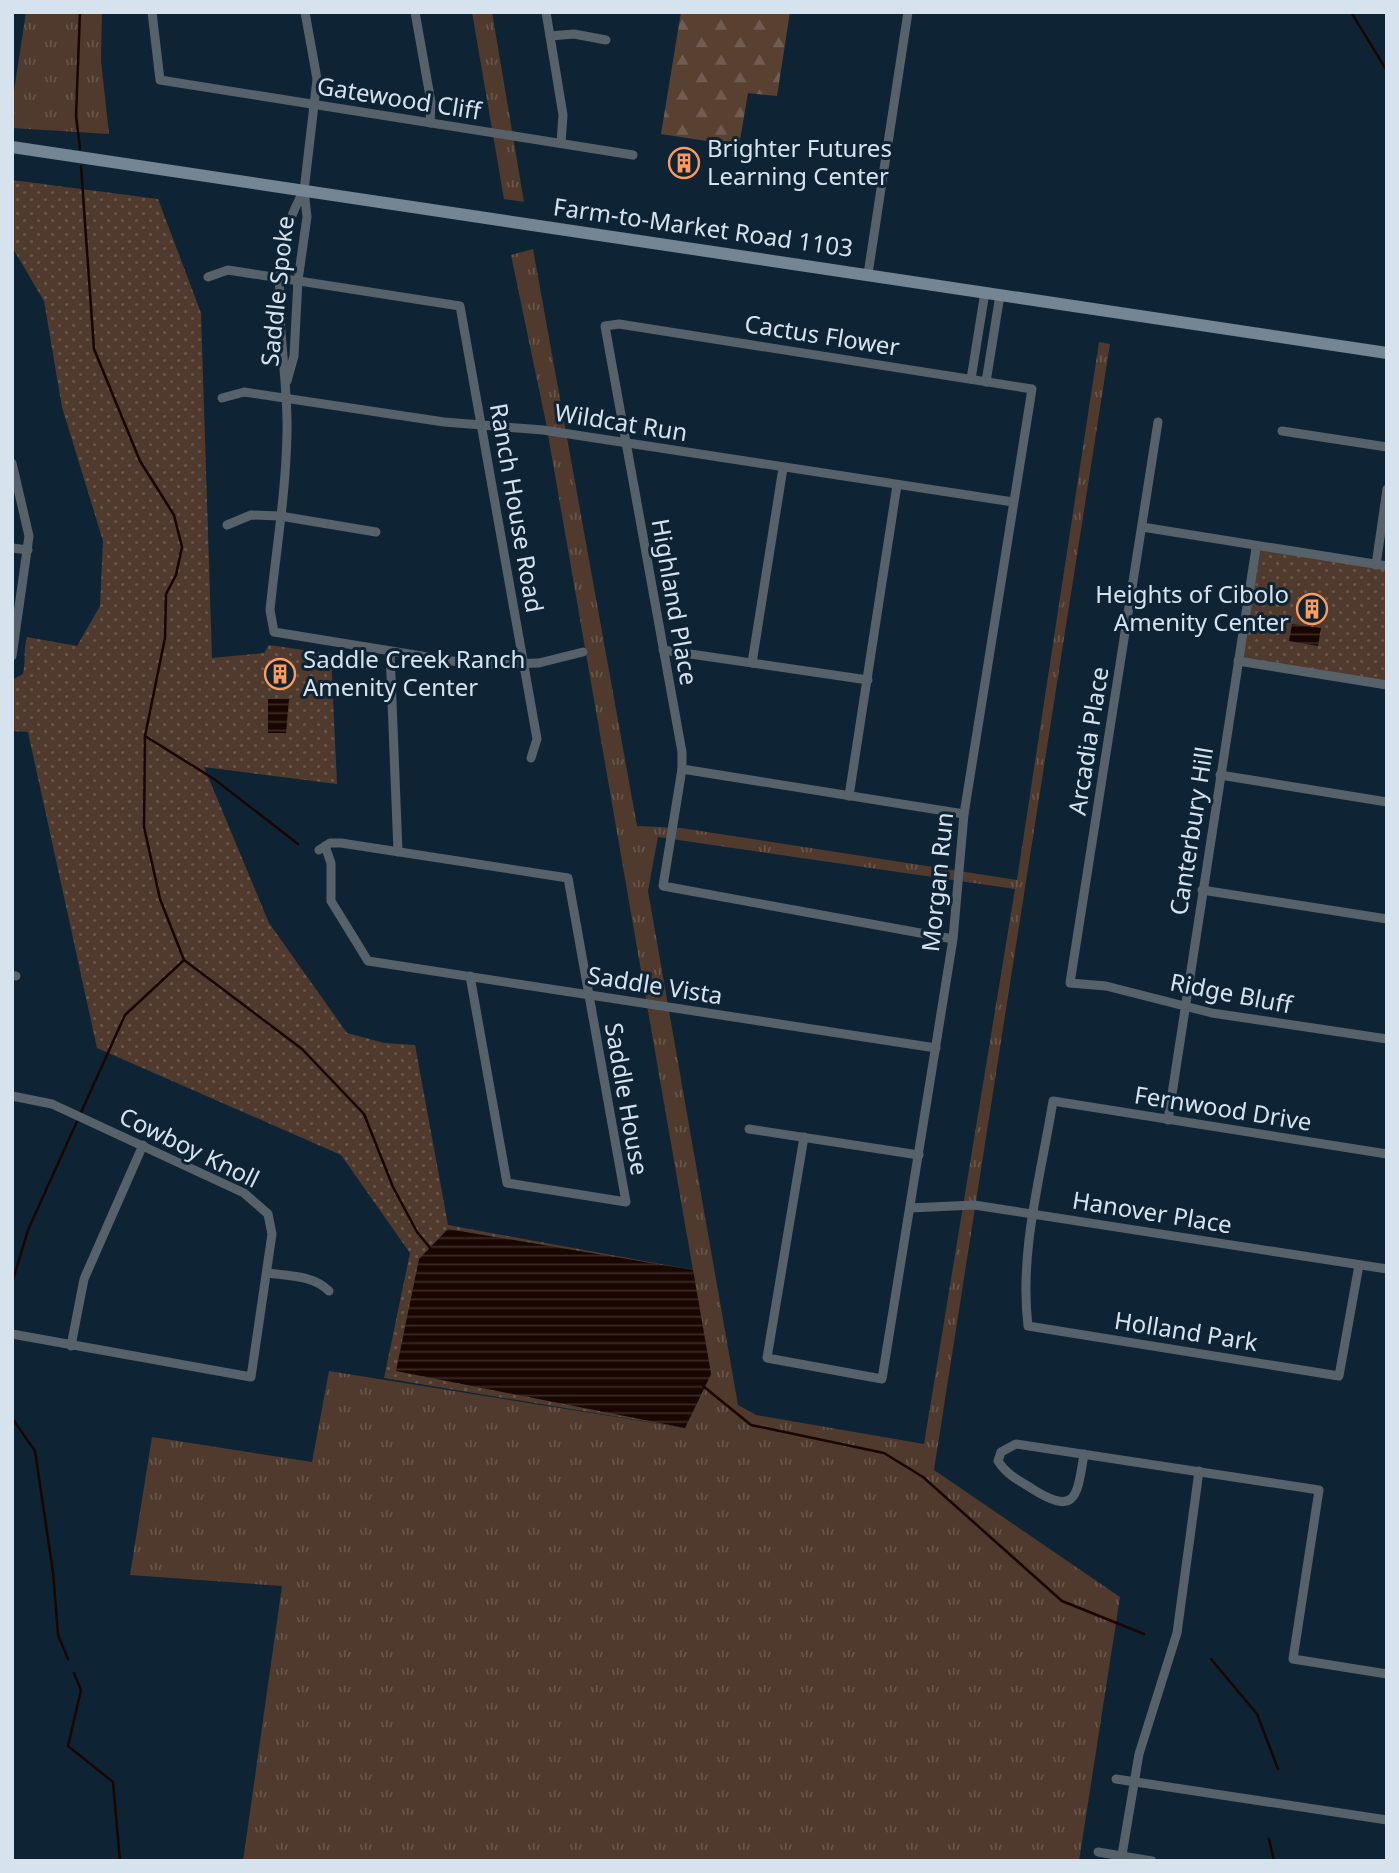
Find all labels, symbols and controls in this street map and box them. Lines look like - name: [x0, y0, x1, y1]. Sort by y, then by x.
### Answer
- street label: Gatewood Cliff: [315, 68, 485, 127]
- place label: Brighter Futures Learning Center: [707, 131, 892, 192]
- building icon: Brighter Futures Learning Center: [667, 146, 701, 180]
- street label: Farm-to-Market Road 1103: [551, 189, 855, 264]
- street label: Saddle Spoke: [252, 214, 301, 368]
- street label: Cactus Flower: [742, 306, 902, 363]
- street label: Wildcat Run: [553, 395, 690, 448]
- street label: Ranch House Road: [483, 401, 552, 615]
- street label: Highland Place: [645, 516, 706, 687]
- place label: Heights of Cibolo Amenity Center: [1095, 577, 1289, 638]
- building icon: Heights of Cibolo Amenity Center: [1295, 592, 1329, 626]
- place label: Saddle Creek Ranch Amenity Center: [303, 642, 525, 703]
- building icon: Saddle Creek Ranch Amenity Center: [263, 657, 297, 691]
- street label: Arcadia Place: [1060, 664, 1116, 817]
- street label: Canterbury Hill: [1161, 744, 1220, 917]
- street label: Morgan Run: [913, 811, 960, 953]
- street label: Saddle Vista: [585, 958, 725, 1011]
- street label: Ridge Bluff: [1167, 965, 1297, 1021]
- street label: Saddle House: [598, 1020, 657, 1178]
- street label: Fernwood Drive: [1132, 1077, 1314, 1138]
- street label: Cowboy Knoll: [114, 1099, 265, 1195]
- street label: Hanover Place: [1070, 1183, 1234, 1240]
- street label: Holland Park: [1112, 1303, 1260, 1358]

